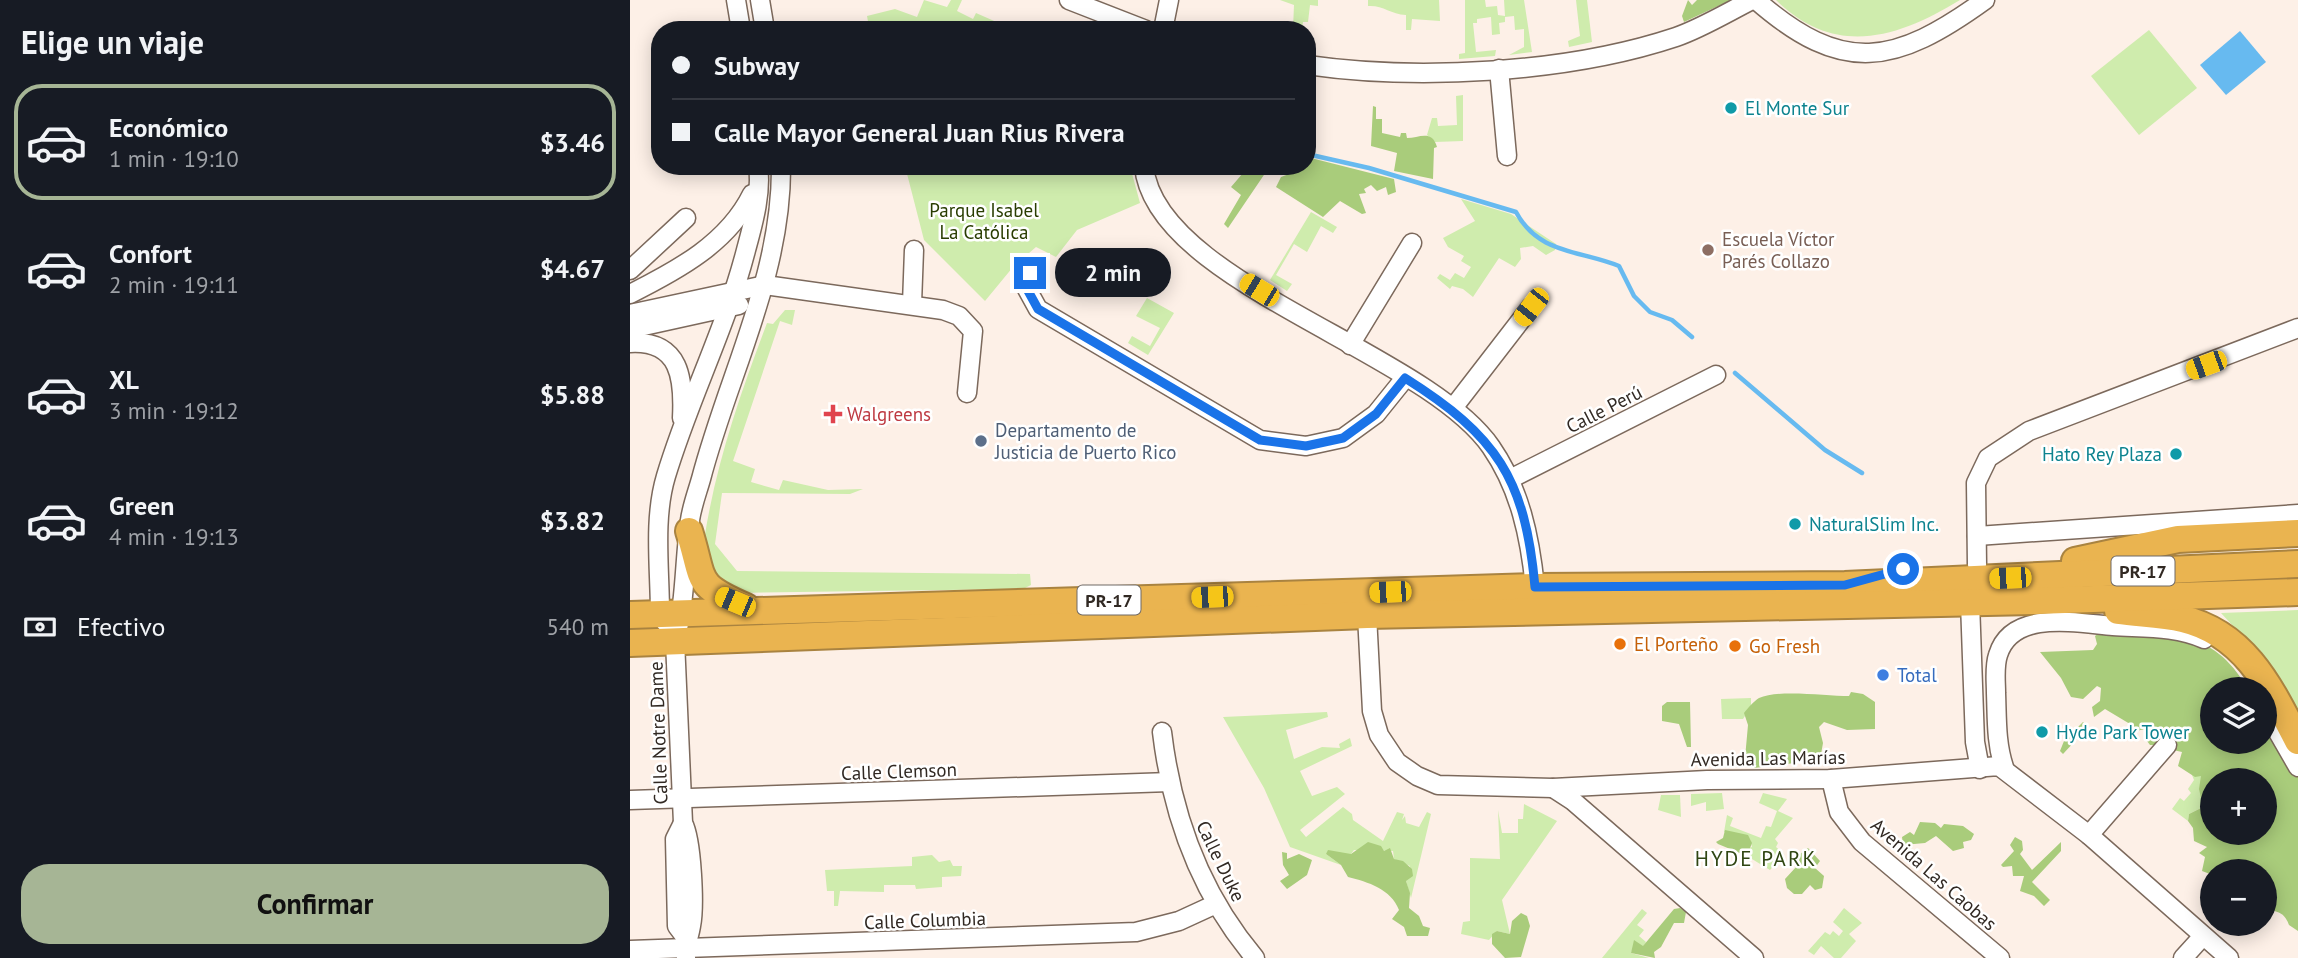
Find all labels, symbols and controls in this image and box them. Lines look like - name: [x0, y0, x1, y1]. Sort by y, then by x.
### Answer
- text: Elige un viaje: [21, 21, 204, 63]
- text: Subway: [714, 49, 800, 82]
- place label: El Monte Sur: [1745, 96, 1850, 120]
- marker: El Monte Sur: [1723, 100, 1739, 116]
- icon: car: [25, 111, 88, 174]
- text: Económico: [109, 111, 228, 144]
- text: Calle Mayor General Juan Rius Rivera: [714, 116, 1125, 149]
- text: $3.46: [540, 126, 605, 159]
- text: 1 min · 19:10: [109, 144, 239, 173]
- park label: Parque Isabel La Católica: [929, 198, 1039, 244]
- place label: Escuela Víctor Parés Collazo: [1722, 227, 1835, 273]
- icon: car: [25, 237, 88, 300]
- text: Confort: [109, 237, 192, 270]
- marker: Escuela Víctor Parés Collazo: [1700, 242, 1716, 258]
- callout: 2 min: [1054, 248, 1170, 298]
- text: $4.67: [540, 252, 605, 285]
- route end: [1014, 257, 1046, 289]
- text: 2 min: [1085, 258, 1141, 287]
- text: 2 min · 19:11: [109, 270, 239, 299]
- car: [1236, 270, 1283, 310]
- car: [1510, 284, 1553, 330]
- car: [2183, 348, 2230, 382]
- icon: car: [25, 363, 88, 426]
- text: XL: [109, 363, 139, 396]
- text: $5.88: [540, 378, 605, 411]
- street label: Calle Perú: [1562, 380, 1646, 438]
- text: 3 min · 19:12: [109, 396, 239, 425]
- place label: Walgreens: [847, 402, 931, 426]
- marker: Walgreens: [825, 406, 841, 422]
- place label: Departamento de Justicia de Puerto Rico: [994, 418, 1177, 464]
- marker: Departamento de Justicia de Puerto Rico: [973, 433, 989, 449]
- place label: Hato Rey Plaza: [2042, 442, 2162, 466]
- marker: Hato Rey Plaza: [2168, 446, 2184, 462]
- icon: car: [25, 489, 88, 552]
- text: Green: [109, 489, 174, 522]
- text: $3.82: [540, 504, 605, 537]
- place label: NaturalSlim Inc.: [1809, 512, 1939, 536]
- marker: NaturalSlim Inc.: [1787, 516, 1803, 532]
- text: 4 min · 19:13: [109, 522, 239, 551]
- route start: [1887, 553, 1919, 585]
- road number: PR-17: [2112, 556, 2174, 586]
- car: [1989, 567, 2032, 589]
- car: [1369, 581, 1412, 603]
- car: [712, 584, 759, 620]
- road number: PR-17: [1078, 586, 1140, 614]
- car: [1191, 586, 1234, 608]
- icon: cash: [21, 608, 59, 646]
- text: Efectivo: [77, 610, 166, 643]
- text: 540 m: [547, 612, 609, 641]
- place label: El Porteño: [1634, 632, 1718, 656]
- place label: Go Fresh: [1749, 634, 1820, 658]
- marker: El Porteño: [1612, 636, 1628, 652]
- marker: Go Fresh: [1727, 638, 1743, 654]
- street label: Calle Notre Dame: [644, 661, 672, 805]
- place label: Total: [1897, 663, 1937, 687]
- marker: Total: [1875, 667, 1891, 683]
- map controls: [2200, 677, 2277, 936]
- button: layers: [2200, 677, 2277, 754]
- place label: Hyde Park Tower: [2056, 720, 2190, 744]
- marker: Hyde Park Tower: [2034, 724, 2050, 740]
- street label: Avenida Las Marías: [1690, 745, 1846, 771]
- street label: Calle Clemson: [841, 757, 957, 785]
- button: +: [2200, 768, 2277, 845]
- street label: Avenida Las Caobas: [1866, 813, 2002, 935]
- street label: Calle Duke: [1191, 817, 1251, 905]
- district label: HYDE PARK: [1695, 845, 1817, 872]
- button: −: [2200, 859, 2277, 936]
- button: Confirmar: [21, 864, 609, 944]
- street label: Calle Columbia: [864, 906, 986, 934]

